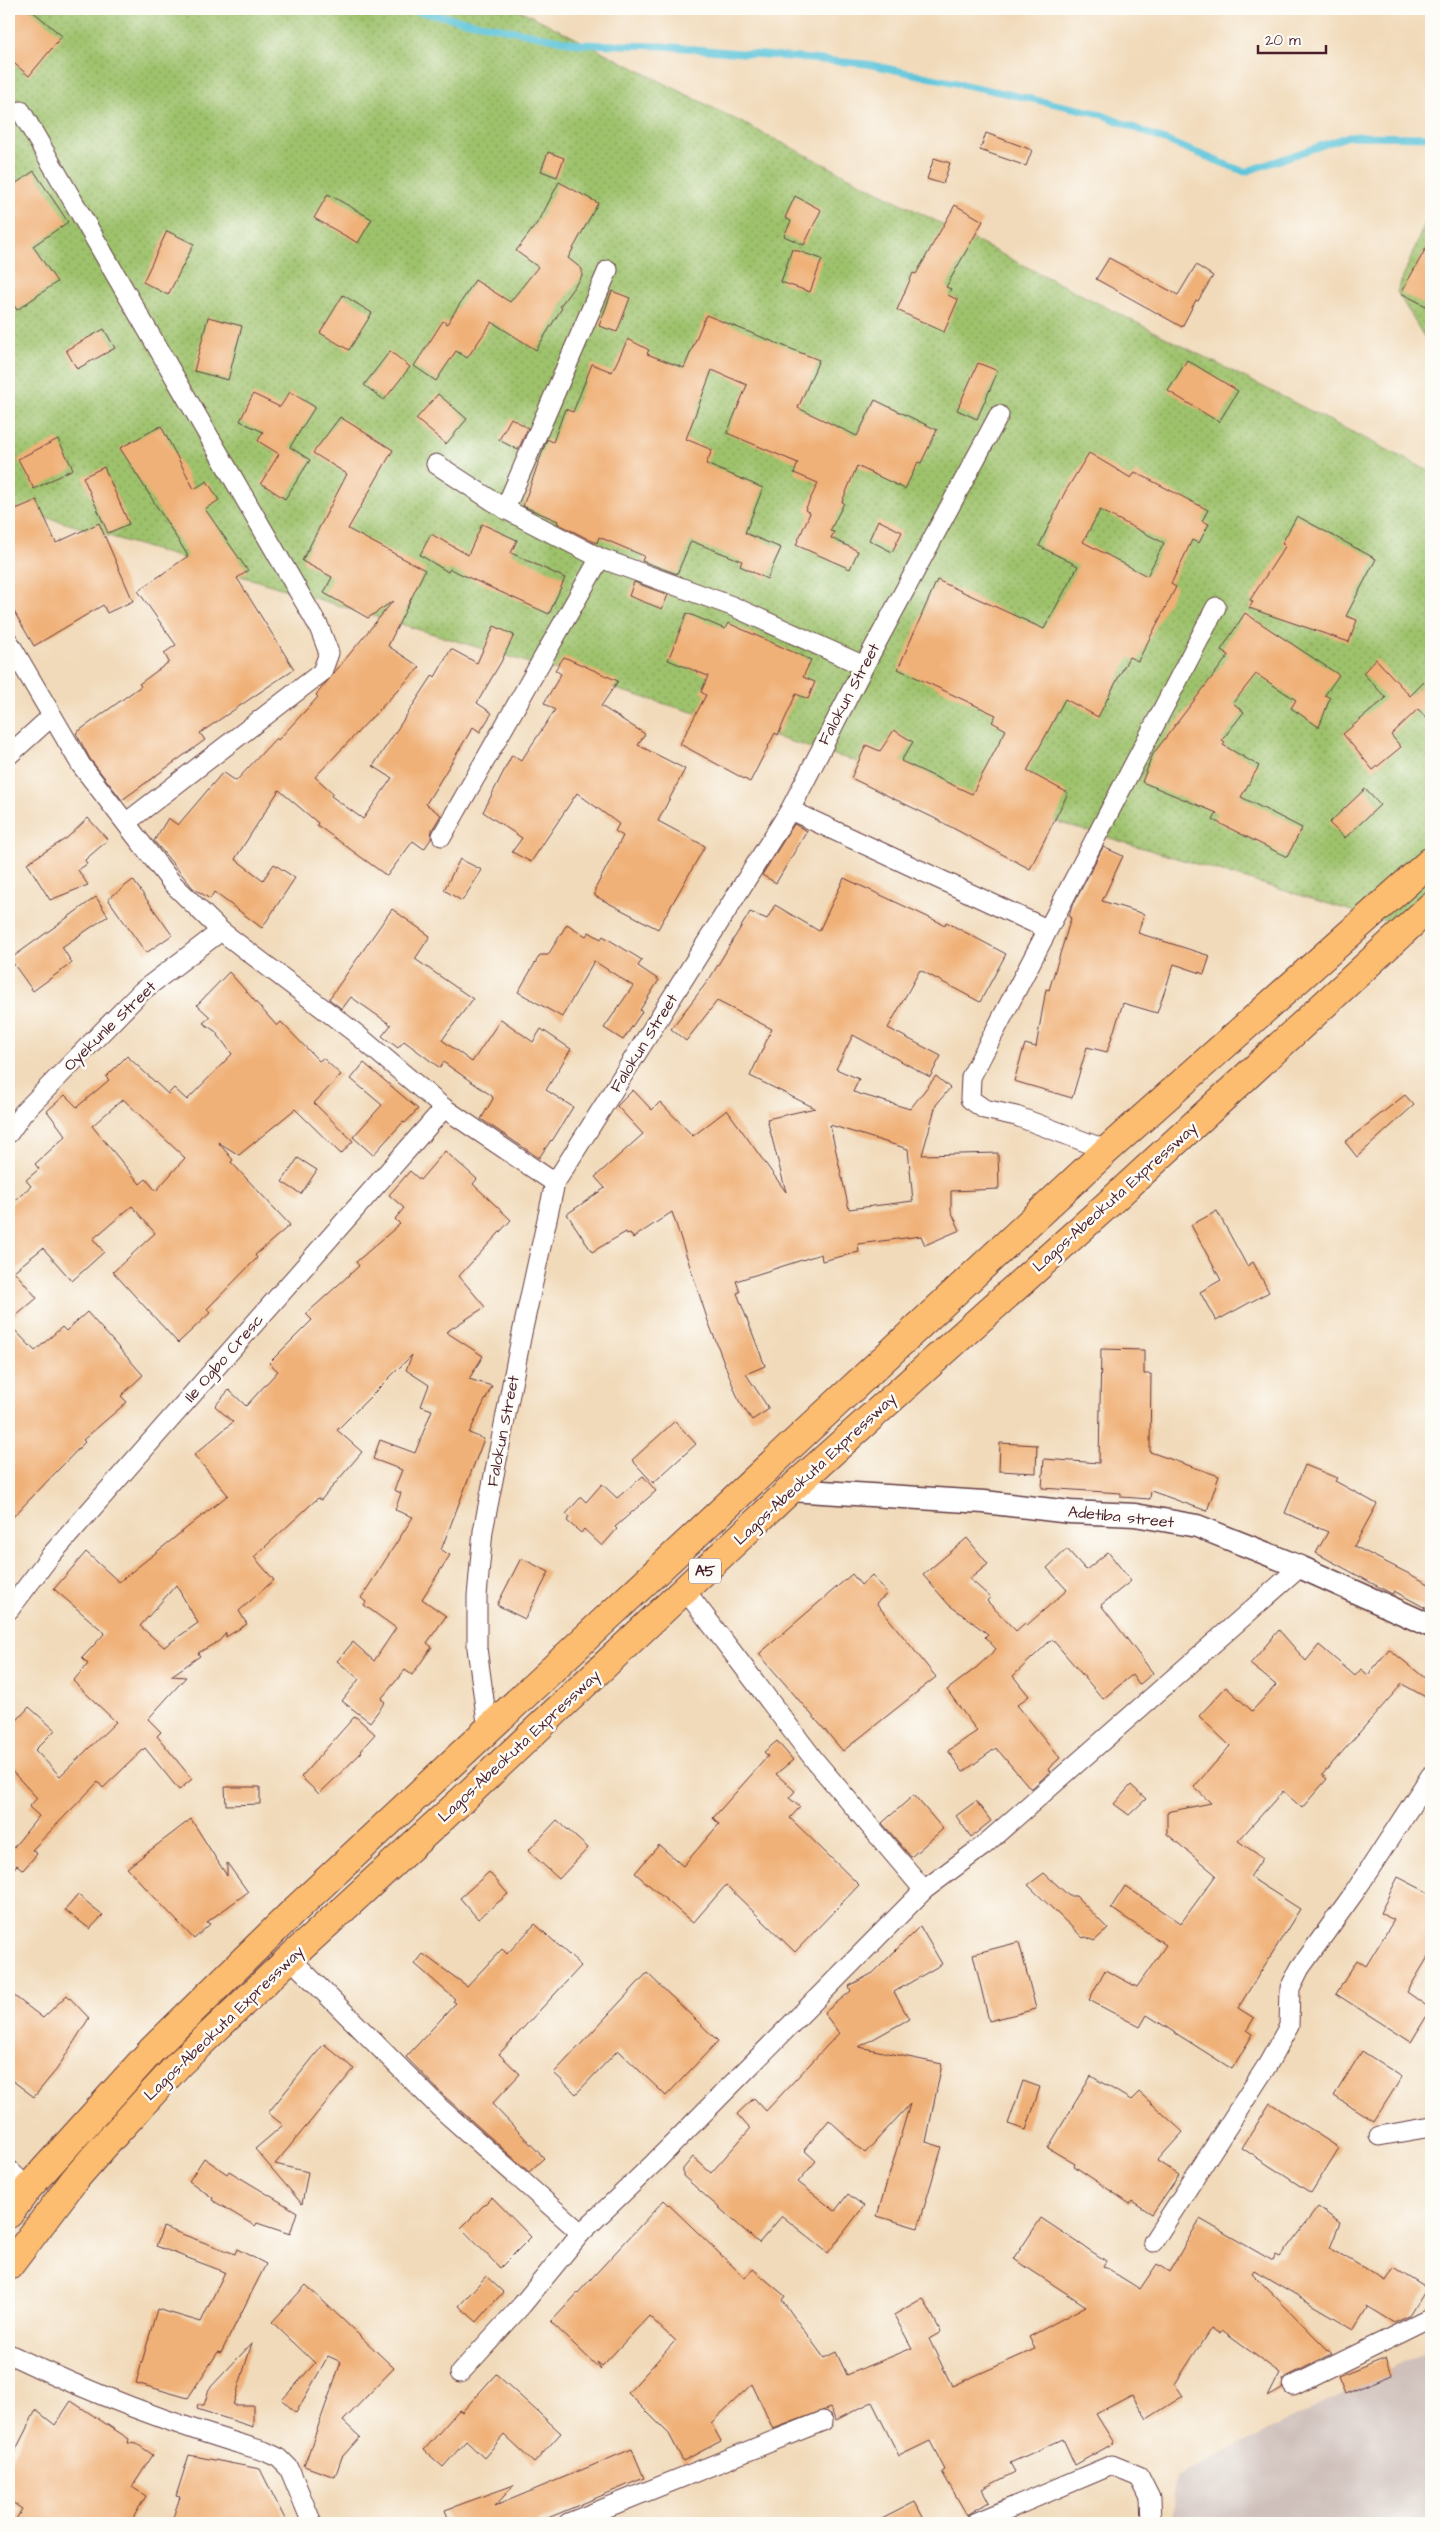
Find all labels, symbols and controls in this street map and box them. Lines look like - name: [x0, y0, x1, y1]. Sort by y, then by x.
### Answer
- scale bar: [1258, 22, 1325, 54]
- text: 20 m: [1265, 30, 1301, 51]
- street label: Falokun Street: [813, 639, 885, 749]
- street label: Oyekunle Street: [59, 976, 162, 1077]
- street label: Falokun Street: [605, 989, 683, 1097]
- street label: Lagos-Abeokuta Expressway: [1028, 1117, 1203, 1278]
- street label: Ile Ogbo Cresc: [180, 1309, 269, 1408]
- street label: Falokun Street: [481, 1373, 525, 1488]
- street label: Lagos-Abeokuta Expressway: [729, 1388, 902, 1551]
- street label: Adetiba street: [1067, 1500, 1176, 1534]
- road number: A5: [689, 1558, 721, 1584]
- street label: Lagos-Abeokuta Expressway: [433, 1665, 606, 1828]
- street label: Lagos-Abeokuta Expressway: [139, 1940, 310, 2106]

